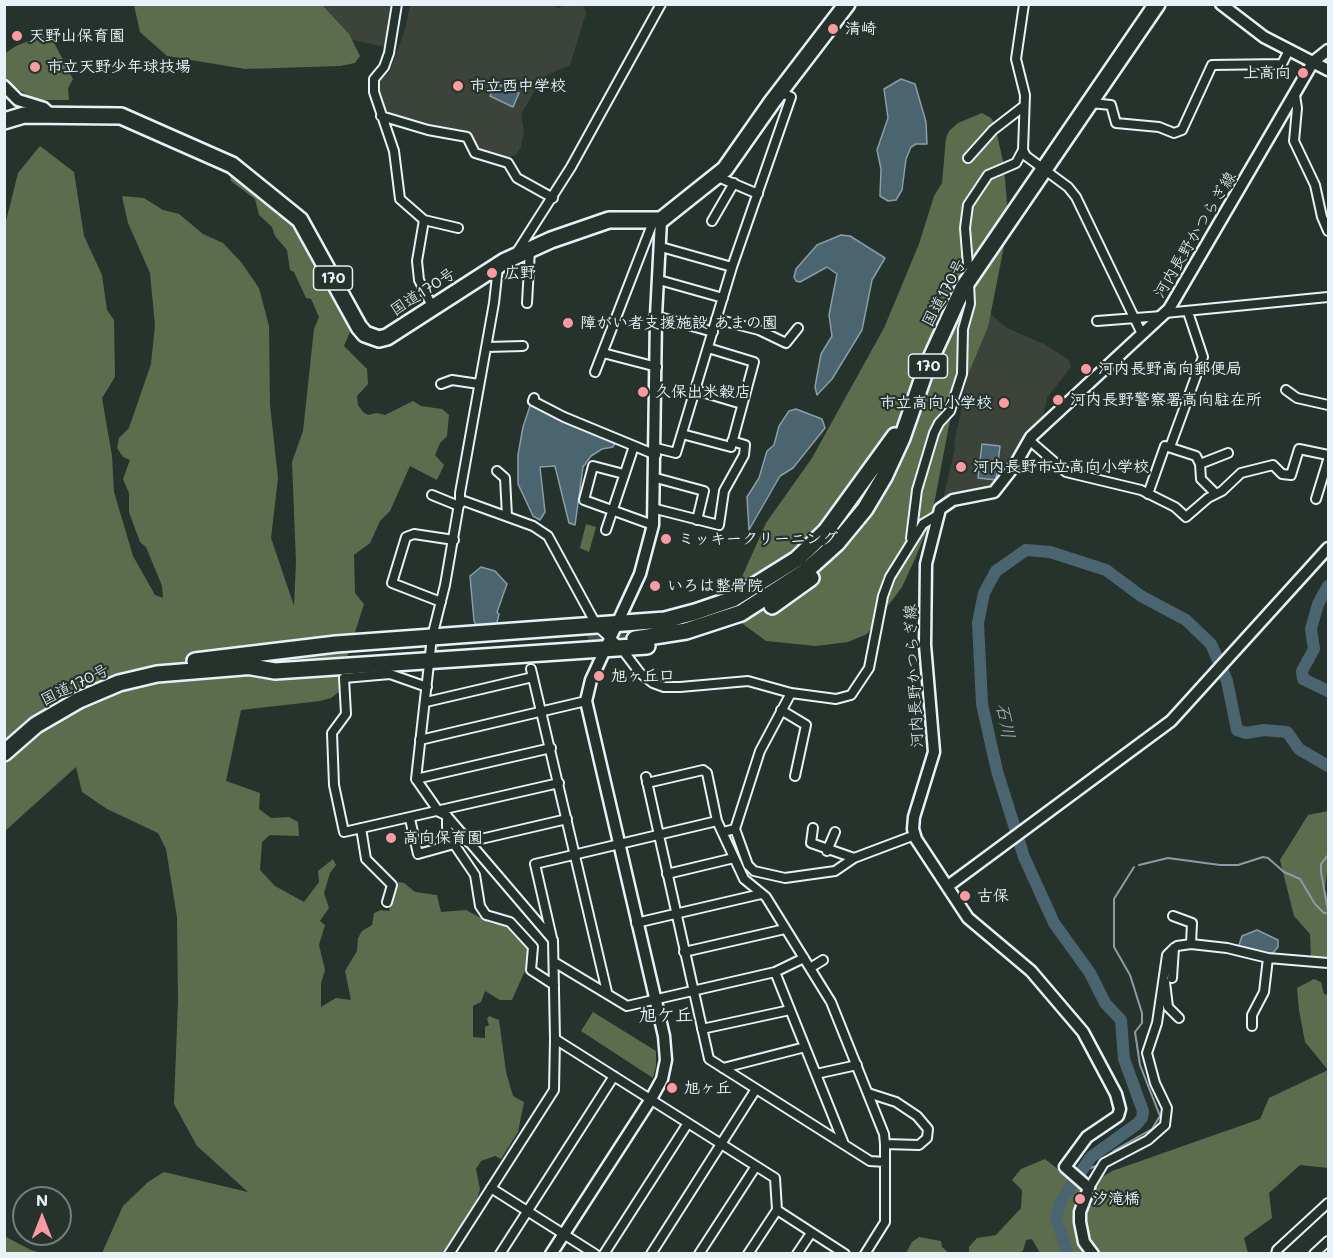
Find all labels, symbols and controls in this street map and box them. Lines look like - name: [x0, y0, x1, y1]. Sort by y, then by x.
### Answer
- place label: 清崎: [845, 19, 877, 39]
- marker: 清崎: [826, 22, 840, 36]
- place label: 天野山保育園: [29, 26, 125, 46]
- marker: 天野山保育園: [10, 29, 24, 43]
- place label: 市立天野少年球技場: [47, 57, 191, 77]
- marker: 市立天野少年球技場: [28, 60, 42, 74]
- place label: 上高向: [1243, 63, 1291, 83]
- marker: 上高向: [1296, 66, 1310, 80]
- place label: 市立西中学校: [470, 76, 566, 96]
- marker: 市立西中学校: [451, 79, 465, 93]
- street label: 河内長野かつらぎ線: [1150, 168, 1240, 302]
- street label: 国道170号: [918, 256, 970, 330]
- place label: 広野: [504, 263, 536, 283]
- street label: 国道170号: [387, 264, 459, 320]
- road number: 170: [314, 266, 352, 290]
- marker: 広野: [485, 266, 499, 280]
- place label: 障がい者支援施設 あまの園: [580, 313, 778, 333]
- marker: 障がい者支援施設 あまの園: [561, 316, 575, 330]
- road number: 170: [908, 354, 948, 378]
- place label: 河内長野高向郵便局: [1098, 359, 1242, 379]
- marker: 河内長野高向郵便局: [1079, 362, 1093, 376]
- place label: 久保出米穀店: [655, 382, 751, 402]
- marker: 久保出米穀店: [636, 385, 650, 399]
- place label: 河内長野警察署高向駐在所: [1070, 390, 1262, 410]
- place label: 市立高向小学校: [880, 393, 992, 413]
- marker: 河内長野警察署高向駐在所: [1051, 393, 1065, 407]
- marker: 市立高向小学校: [997, 396, 1011, 410]
- place label: 河内長野市立高向小学校: [973, 457, 1149, 477]
- marker: 河内長野市立高向小学校: [954, 460, 968, 474]
- place label: ミッキークリーニング: [678, 529, 838, 549]
- marker: ミッキークリーニング: [659, 532, 673, 546]
- place label: いろは整骨院: [667, 576, 763, 596]
- marker: いろは整骨院: [648, 579, 662, 593]
- street label: 河内長野かつらぎ線: [901, 604, 927, 748]
- street label: 国道170号: [38, 660, 112, 710]
- place label: 旭ヶ丘口: [611, 666, 675, 686]
- marker: 旭ヶ丘口: [592, 669, 606, 683]
- water label: 石川: [991, 701, 1019, 741]
- place label: 高向保育園: [403, 828, 483, 848]
- marker: 高向保育園: [384, 831, 398, 845]
- place label: 古保: [977, 886, 1009, 906]
- marker: 古保: [958, 889, 972, 903]
- district label: 旭ケ丘: [639, 1004, 693, 1026]
- place label: 旭ヶ丘: [684, 1078, 732, 1098]
- marker: 旭ヶ丘: [665, 1081, 679, 1095]
- north arrow: [12, 1186, 72, 1246]
- text: N: [36, 1189, 48, 1210]
- place label: 汐滝橋: [1092, 1189, 1140, 1209]
- marker: 汐滝橋: [1073, 1192, 1087, 1206]

